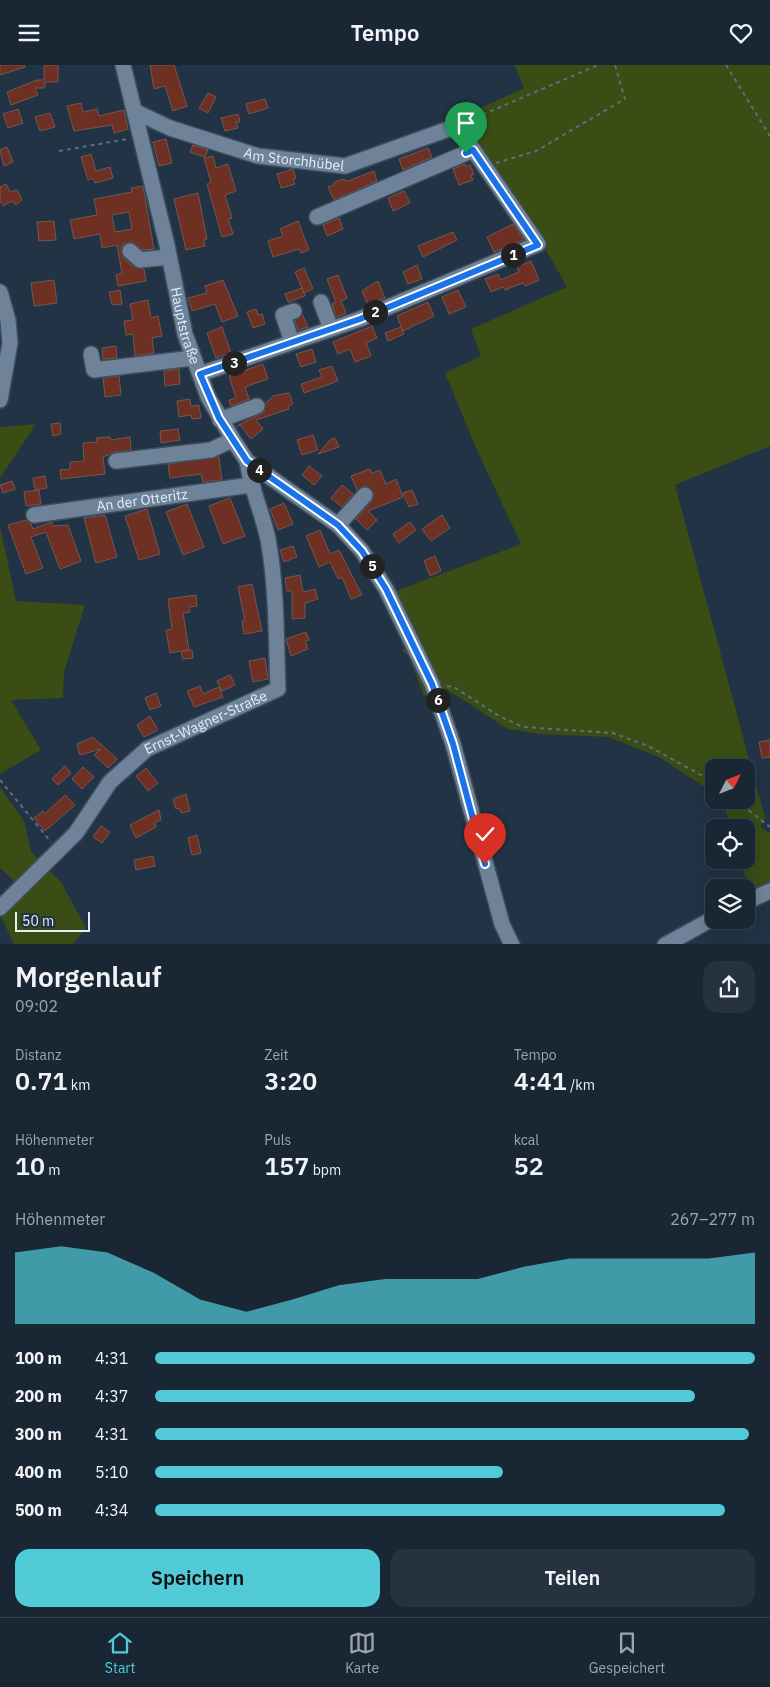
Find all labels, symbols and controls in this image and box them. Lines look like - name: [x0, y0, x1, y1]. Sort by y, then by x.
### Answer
- text: Tempo: [351, 18, 419, 47]
- icon: menu: [15, 19, 43, 47]
- icon: heart: [727, 19, 755, 47]
- pin: [445, 102, 487, 153]
- icon: arrive: [452, 109, 480, 137]
- street label: Am Storchhübel: [242, 143, 345, 175]
- pin: 1: [500, 243, 526, 267]
- text: 1: [509, 246, 518, 264]
- street label: Hauptstraße: [167, 285, 204, 367]
- pin: 2: [362, 299, 388, 325]
- text: 2: [371, 303, 380, 321]
- pin: 3: [222, 351, 246, 375]
- text: 3: [230, 354, 239, 372]
- pin: 4: [246, 457, 272, 483]
- text: 4: [255, 461, 264, 479]
- street label: An der Otteritz: [95, 485, 189, 515]
- pin: 5: [360, 553, 384, 579]
- text: 5: [368, 557, 377, 575]
- street label: Ernst-Wagner-Straße: [141, 686, 270, 758]
- pin: 6: [426, 687, 450, 713]
- text: 6: [434, 691, 443, 709]
- north arrow: [705, 759, 755, 809]
- map controls: [705, 759, 755, 929]
- pin: [464, 813, 506, 864]
- button: locate: [705, 819, 755, 869]
- icon: check: [471, 820, 499, 848]
- button: layers: [705, 879, 755, 929]
- scale bar: [15, 909, 90, 933]
- text: 50 m: [22, 912, 54, 930]
- text: Morgenlauf: [15, 958, 162, 995]
- button: share: [703, 961, 755, 1013]
- text: 09:02: [15, 996, 58, 1016]
- text: Distanz: [15, 1046, 61, 1064]
- text: Zeit: [264, 1046, 288, 1064]
- text: Tempo: [514, 1046, 557, 1064]
- text: 0.71: [15, 1064, 67, 1097]
- text: 3:20: [264, 1064, 317, 1097]
- text: 4:41: [514, 1064, 567, 1097]
- text: km: [67, 1076, 90, 1094]
- text: /km: [567, 1076, 595, 1094]
- text: Höhenmeter: [15, 1131, 94, 1149]
- text: Puls: [264, 1131, 291, 1149]
- text: kcal: [514, 1131, 539, 1149]
- text: 10: [15, 1149, 45, 1182]
- text: 157: [264, 1149, 309, 1182]
- text: 52: [514, 1149, 544, 1182]
- text: m: [45, 1161, 61, 1179]
- text: bpm: [309, 1161, 341, 1179]
- text: Höhenmeter: [15, 1209, 105, 1229]
- text: 267–277 m: [670, 1209, 755, 1229]
- text: 100 m: [15, 1348, 62, 1368]
- text: 4:31: [95, 1348, 128, 1368]
- text: 200 m: [15, 1386, 62, 1406]
- text: 4:37: [95, 1386, 128, 1406]
- text: 300 m: [15, 1424, 62, 1444]
- text: 4:31: [95, 1424, 128, 1444]
- text: 400 m: [15, 1462, 62, 1482]
- text: 5:10: [95, 1462, 128, 1482]
- text: 500 m: [15, 1500, 62, 1520]
- text: 4:34: [95, 1500, 128, 1520]
- button: Speichern: [15, 1549, 380, 1607]
- button: Teilen: [390, 1549, 755, 1607]
- tab: Start: [105, 1629, 135, 1677]
- tab: Karte: [345, 1629, 379, 1677]
- tab: Gespeichert: [589, 1629, 665, 1677]

